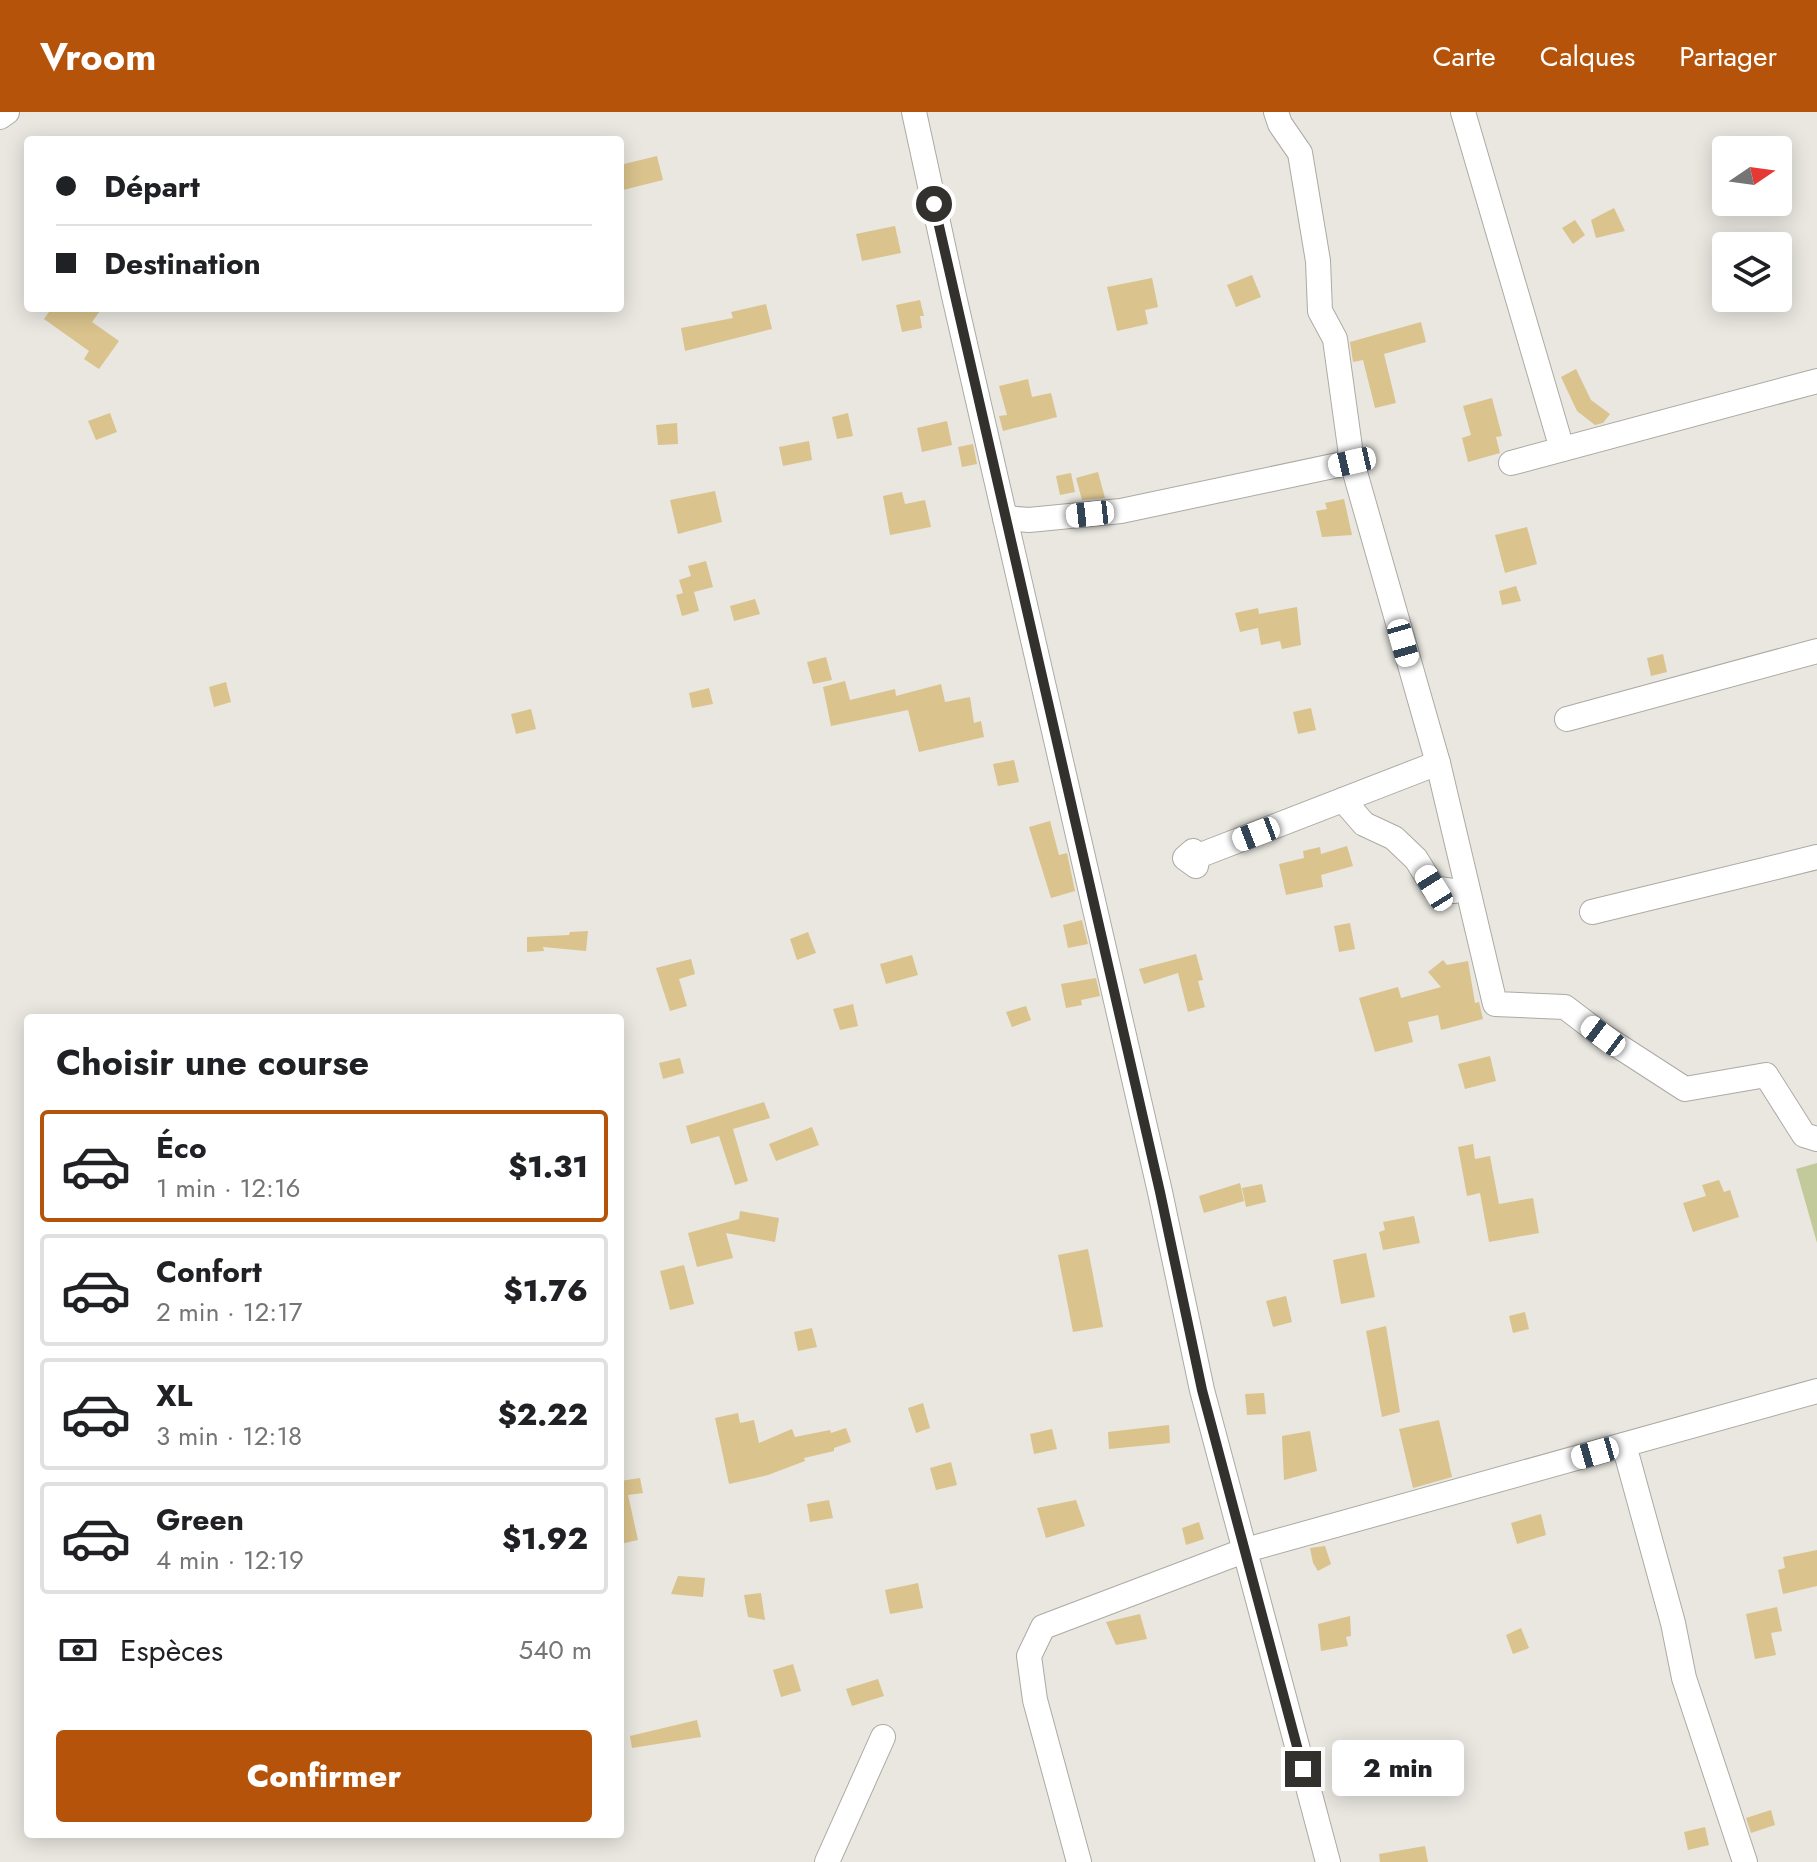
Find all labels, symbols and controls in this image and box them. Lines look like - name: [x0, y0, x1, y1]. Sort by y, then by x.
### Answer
- text: Vroom: [40, 29, 156, 84]
- text: Carte: [1432, 36, 1496, 77]
- text: Calques: [1540, 36, 1635, 77]
- text: Partager: [1679, 36, 1777, 77]
- north arrow: [1712, 136, 1792, 216]
- map controls: [1712, 136, 1792, 312]
- text: Départ: [104, 165, 200, 208]
- route start: [916, 186, 952, 222]
- button: layers: [1712, 232, 1792, 312]
- text: Destination: [104, 242, 261, 285]
- car: [1326, 445, 1378, 479]
- car: [1065, 500, 1115, 528]
- car: [1385, 617, 1421, 669]
- car: [1229, 814, 1283, 854]
- car: [1411, 861, 1457, 915]
- car: [1577, 1012, 1629, 1060]
- text: Choisir une course: [56, 1036, 369, 1088]
- text: Éco: [156, 1126, 207, 1169]
- icon: car: [60, 1130, 132, 1202]
- text: $1.31: [508, 1145, 588, 1188]
- text: 1 min · 12:16: [156, 1169, 301, 1207]
- text: Confort: [156, 1250, 262, 1293]
- icon: car: [60, 1254, 132, 1326]
- text: $1.76: [504, 1269, 588, 1312]
- text: 2 min · 12:17: [156, 1293, 302, 1331]
- text: XL: [156, 1374, 192, 1417]
- icon: car: [60, 1378, 132, 1450]
- text: $2.22: [498, 1393, 588, 1436]
- text: 3 min · 12:18: [156, 1417, 302, 1455]
- car: [1569, 1435, 1621, 1471]
- text: Green: [156, 1498, 244, 1541]
- icon: car: [60, 1502, 132, 1574]
- text: $1.92: [502, 1517, 588, 1560]
- text: 4 min · 12:19: [156, 1541, 304, 1579]
- icon: cash: [56, 1628, 100, 1672]
- text: Espèces: [120, 1629, 223, 1672]
- text: 540 m: [518, 1631, 592, 1669]
- button: Confirmer: [56, 1730, 592, 1822]
- callout: 2 min: [1331, 1741, 1463, 1797]
- text: 2 min: [1363, 1749, 1433, 1787]
- route end: [1285, 1751, 1321, 1787]

